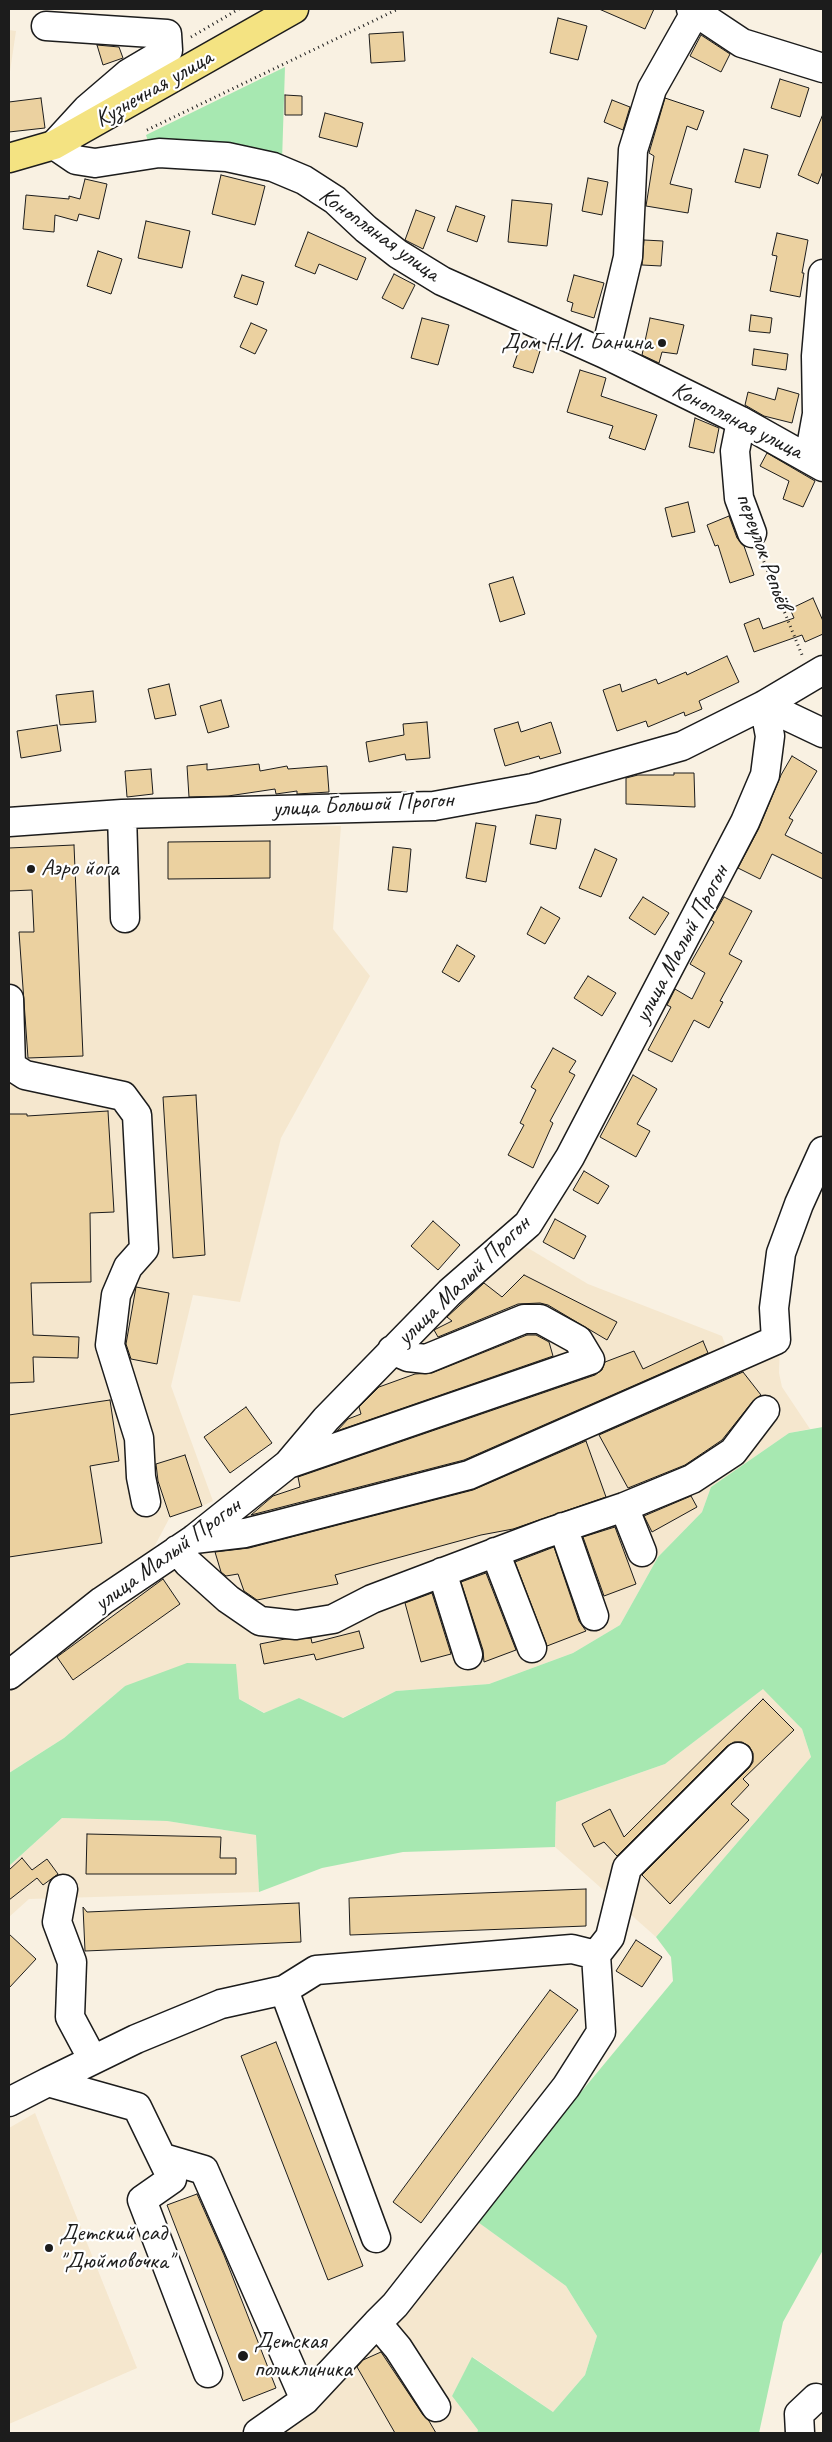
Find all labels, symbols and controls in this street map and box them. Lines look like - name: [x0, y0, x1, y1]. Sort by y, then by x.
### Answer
- street label: Кузнечная улица: [90, 44, 218, 134]
- street label: Конопляная улица: [313, 181, 445, 289]
- place label: Дом Н.И. Банина: [501, 329, 652, 357]
- marker: Дом Н.И. Банина: [656, 337, 668, 349]
- street label: Конопляная улица: [667, 376, 807, 466]
- street label: переулок Репьёв: [729, 489, 797, 613]
- street label: улица Большой Прогон: [272, 786, 454, 824]
- place label: Аэро йога: [41, 855, 119, 883]
- street label: улица Малый Прогон: [628, 860, 736, 1028]
- marker: Аэро йога: [25, 863, 37, 875]
- street label: улица Малый Прогон: [391, 1210, 537, 1352]
- street label: улица Малый Прогон: [89, 1492, 247, 1618]
- place label: Детский сад "Дюймовочка": [59, 2220, 173, 2276]
- marker: Детский сад "Дюймовочка": [43, 2242, 55, 2254]
- place label: Детская поликлиника: [254, 2328, 352, 2384]
- marker: Детская поликлиника: [236, 2349, 250, 2363]

